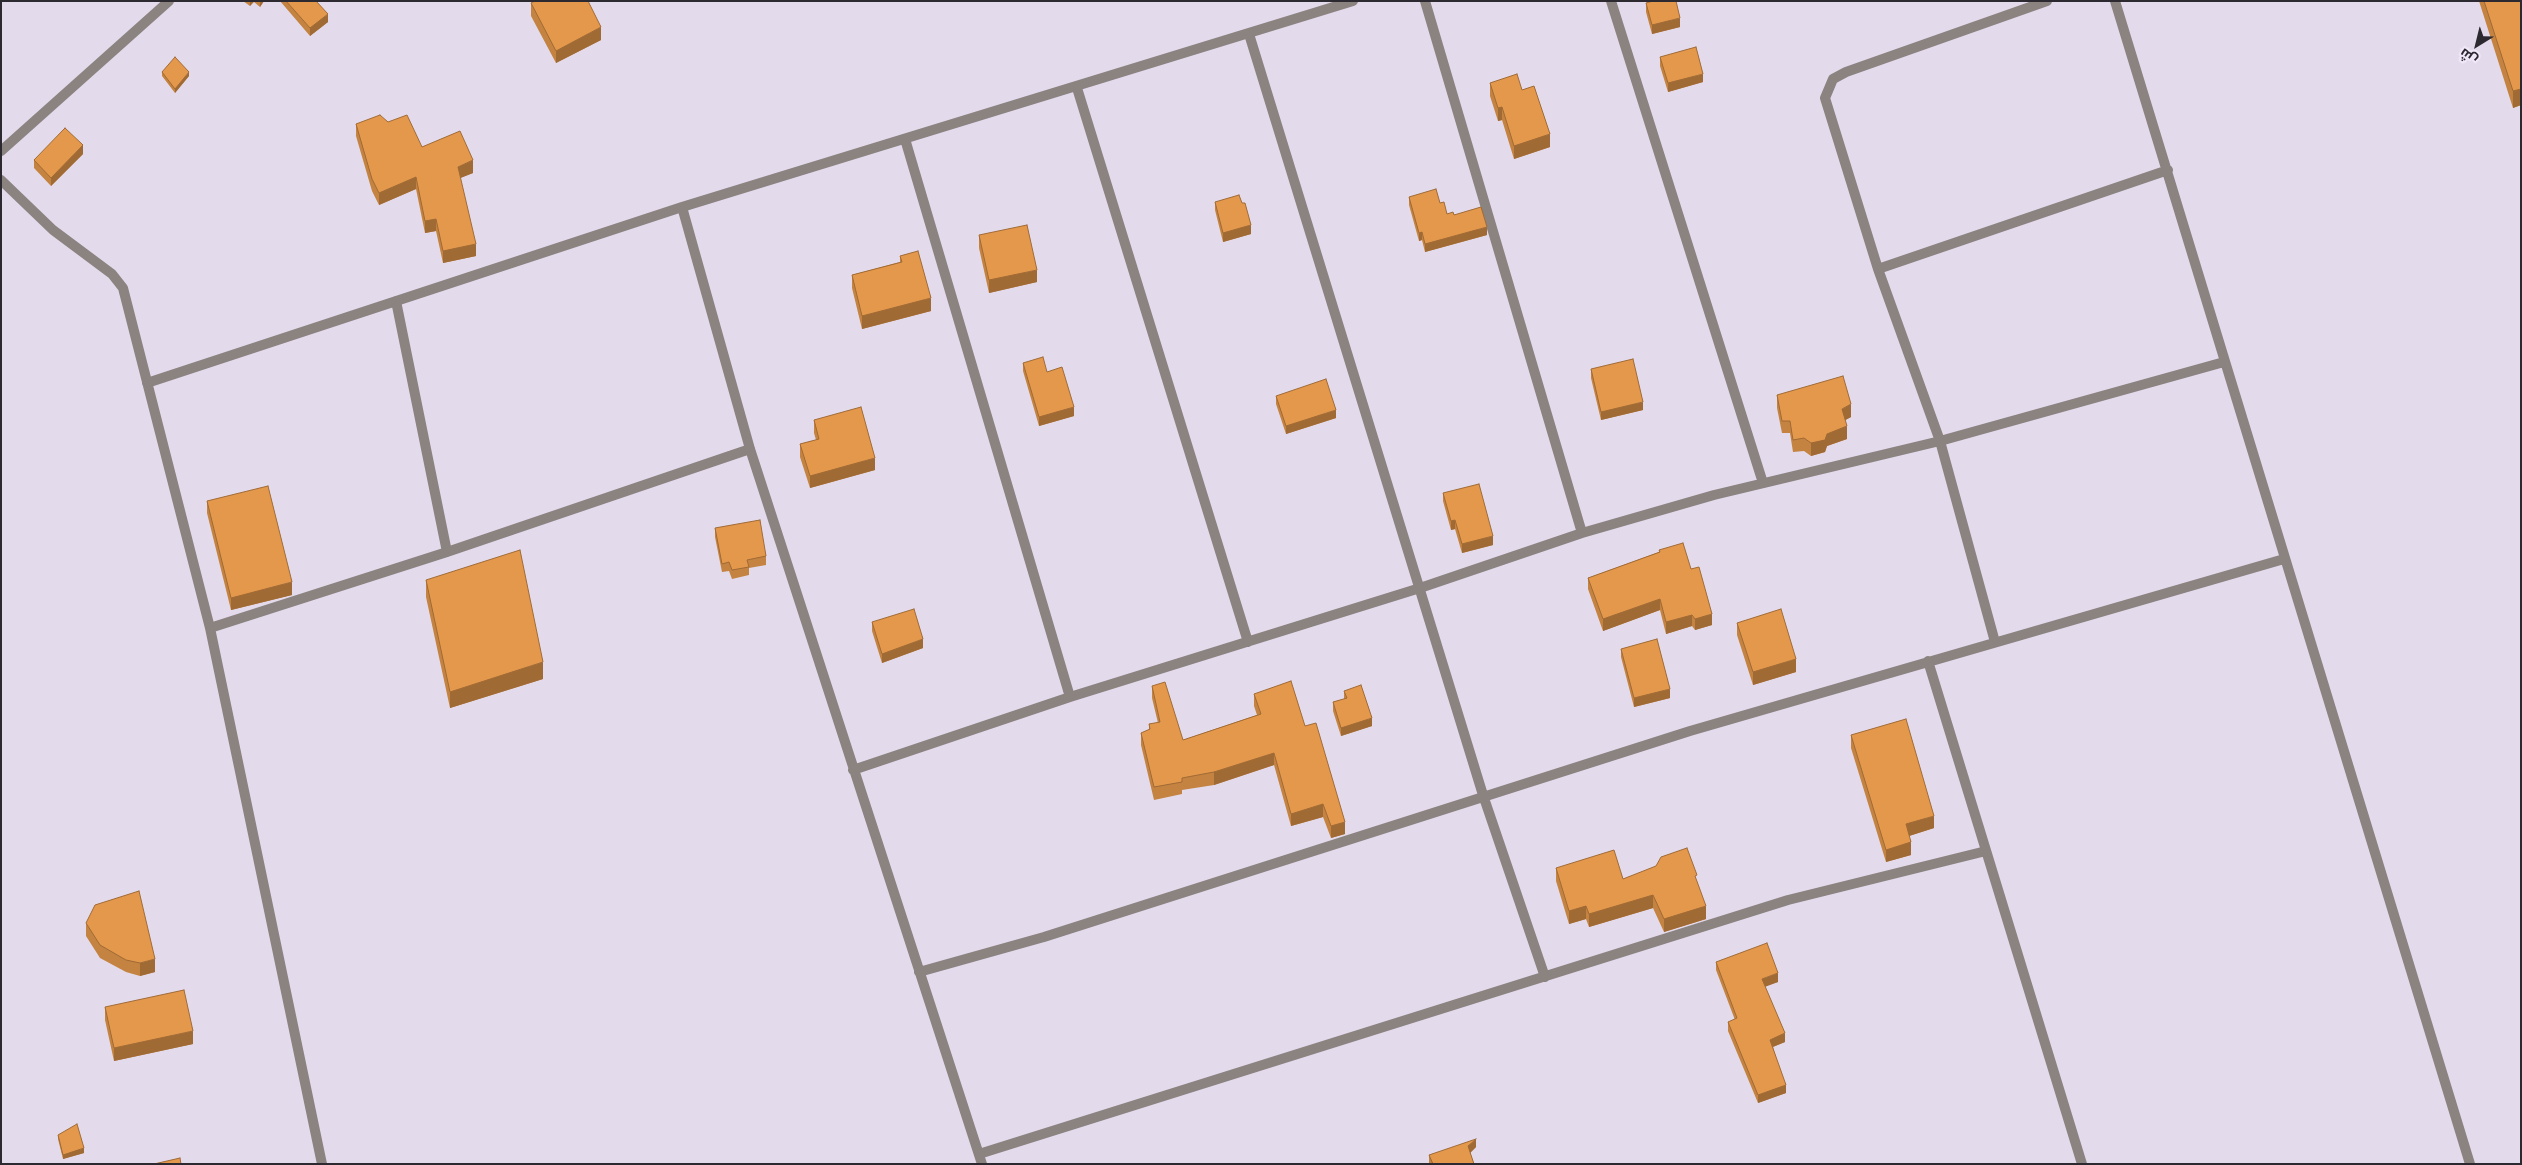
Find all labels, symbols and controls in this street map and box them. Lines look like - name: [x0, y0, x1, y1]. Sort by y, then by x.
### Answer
- north arrow: [2452, 20, 2502, 70]
- text: ش: [2455, 45, 2481, 71]

